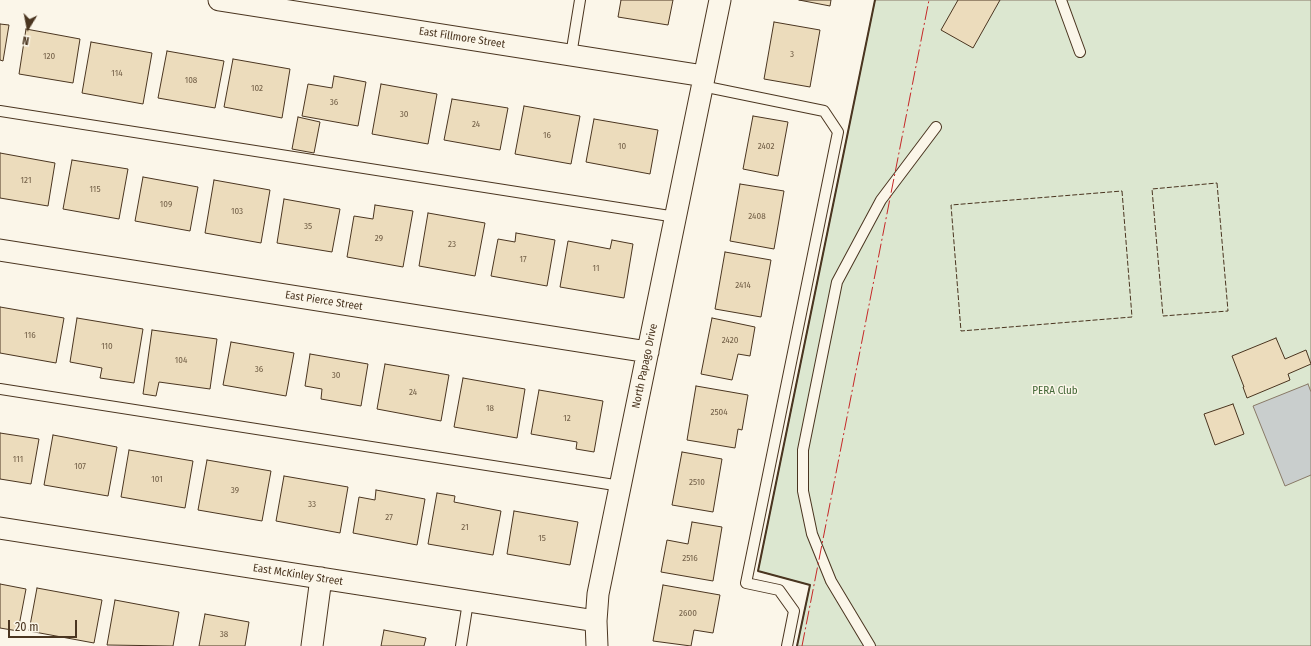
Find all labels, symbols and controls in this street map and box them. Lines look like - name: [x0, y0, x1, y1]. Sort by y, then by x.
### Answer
- north arrow: [8, 8, 48, 48]
- street label: East Fillmore Street: [418, 25, 506, 51]
- text: N: [21, 33, 30, 47]
- house number: 3: [790, 49, 794, 59]
- house number: 120: [43, 51, 55, 61]
- house number: 114: [111, 68, 123, 78]
- house number: 108: [185, 75, 197, 85]
- house number: 102: [251, 83, 263, 93]
- house number: 36: [330, 97, 338, 107]
- house number: 30: [400, 109, 408, 119]
- house number: 24: [472, 119, 480, 129]
- house number: 16: [543, 130, 551, 140]
- house number: 10: [618, 141, 626, 151]
- house number: 2402: [758, 141, 774, 151]
- house number: 121: [21, 175, 31, 185]
- house number: 115: [89, 184, 101, 194]
- house number: 109: [160, 199, 172, 209]
- house number: 103: [231, 206, 243, 216]
- house number: 2408: [748, 211, 766, 221]
- house number: 35: [304, 221, 312, 231]
- house number: 29: [375, 233, 383, 243]
- house number: 23: [448, 239, 456, 249]
- house number: 17: [519, 254, 527, 264]
- house number: 11: [593, 263, 599, 273]
- house number: 2414: [735, 280, 751, 290]
- street label: East Pierce Street: [284, 288, 364, 314]
- street label: North Papago Drive: [630, 322, 660, 410]
- house number: 116: [24, 330, 36, 340]
- house number: 2420: [722, 335, 738, 345]
- house number: 110: [101, 341, 113, 351]
- house number: 104: [175, 355, 187, 365]
- house number: 36: [255, 364, 263, 374]
- house number: 30: [332, 370, 340, 380]
- park label: PERA Club: [1032, 384, 1078, 398]
- house number: 24: [409, 387, 417, 397]
- house number: 18: [486, 403, 494, 413]
- house number: 2504: [710, 407, 728, 417]
- house number: 12: [563, 413, 571, 423]
- house number: 111: [13, 454, 23, 464]
- house number: 107: [74, 461, 86, 471]
- house number: 101: [151, 474, 163, 484]
- house number: 2510: [689, 477, 705, 487]
- house number: 39: [231, 485, 239, 495]
- house number: 33: [308, 499, 316, 509]
- house number: 27: [385, 512, 393, 522]
- house number: 21: [461, 522, 469, 532]
- house number: 15: [538, 533, 546, 543]
- house number: 2516: [682, 553, 698, 563]
- street label: East McKinley Street: [252, 561, 344, 589]
- house number: 2600: [679, 608, 697, 618]
- scale bar: [10, 612, 79, 638]
- text: 20 m: [15, 620, 39, 634]
- house number: 38: [220, 629, 228, 639]

